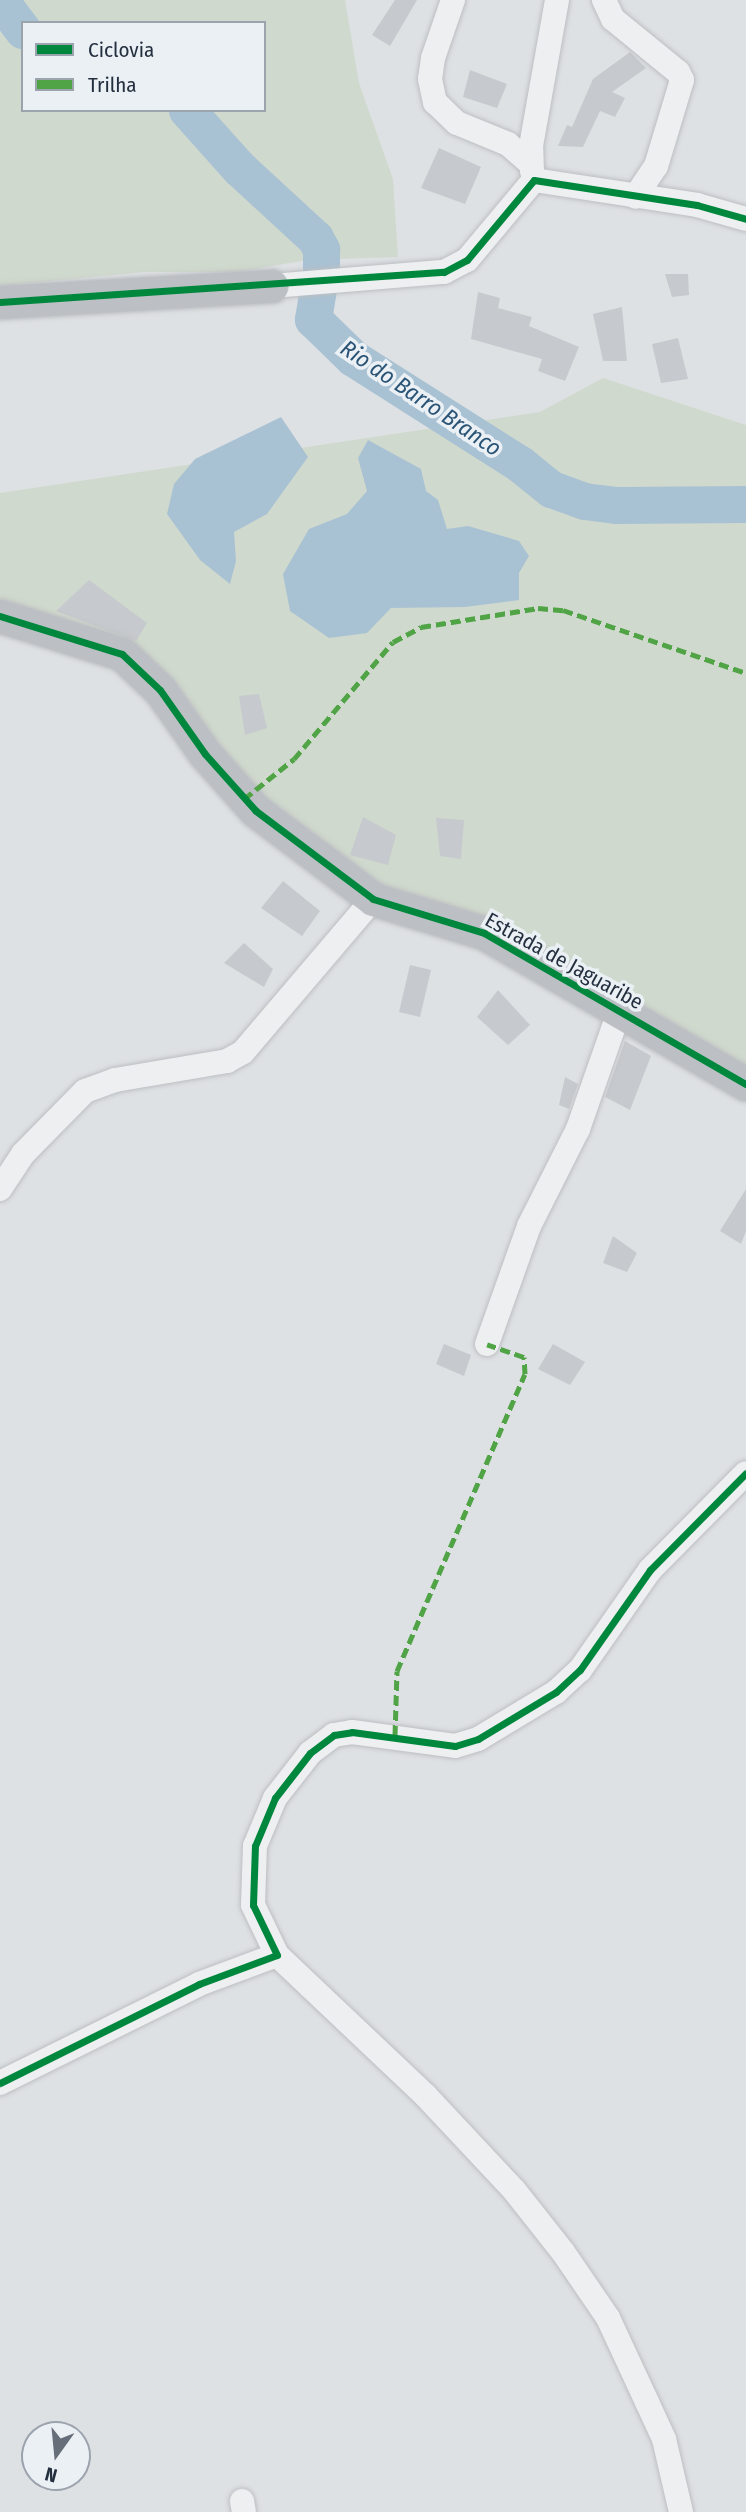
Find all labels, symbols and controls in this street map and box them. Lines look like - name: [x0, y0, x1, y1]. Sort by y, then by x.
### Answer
- legend: [21, 21, 266, 112]
- text: Ciclovia: [88, 37, 154, 63]
- text: Trilha: [88, 72, 137, 98]
- water label: Rio do Barro Branco: [335, 334, 507, 462]
- street label: Estrada de Jaguaribe: [481, 907, 647, 1015]
- north arrow: [21, 2421, 91, 2491]
- text: N: [42, 2462, 59, 2487]

